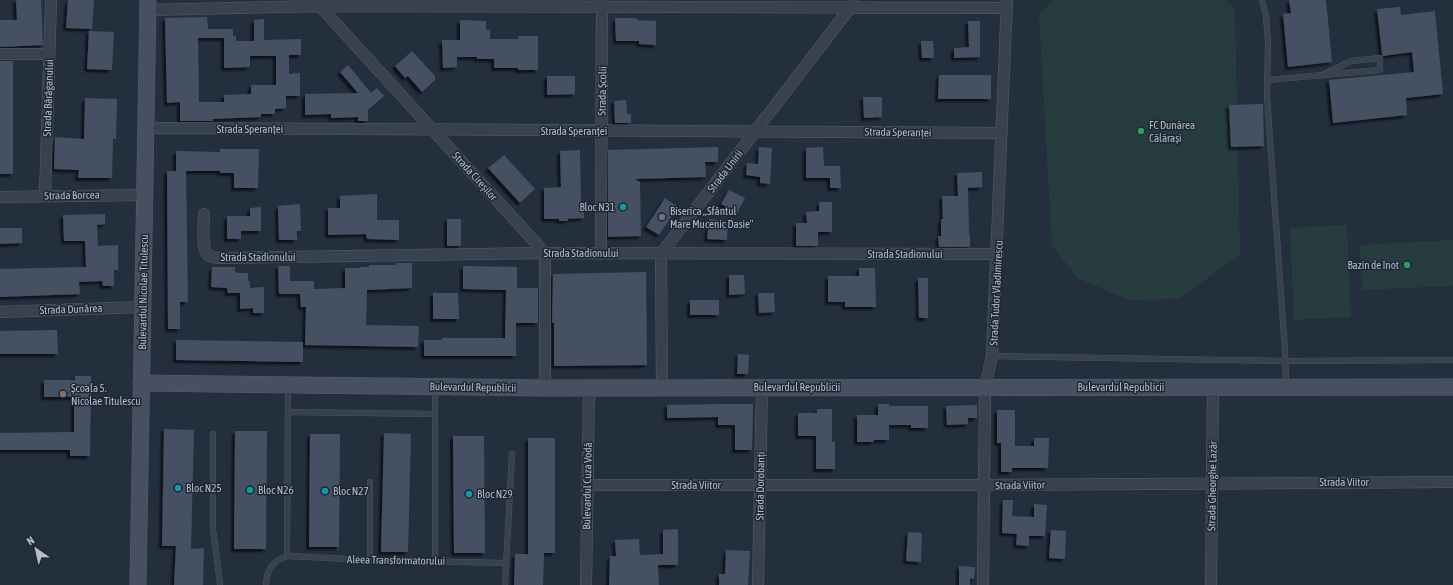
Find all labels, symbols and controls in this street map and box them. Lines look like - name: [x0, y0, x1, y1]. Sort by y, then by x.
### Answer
- street label: Strada Bărăganului: [41, 59, 55, 137]
- street label: Strada Școlii: [596, 66, 608, 116]
- place label: FC Dunărea Călărași: [1149, 119, 1195, 144]
- street label: Strada Speranței: [217, 123, 283, 135]
- street label: Strada Speranței: [541, 125, 607, 137]
- street label: Strada Speranței: [865, 125, 931, 139]
- marker: FC Dunărea Călărași: [1136, 126, 1146, 136]
- street label: Strada Unirii: [705, 147, 745, 195]
- street label: Strada Cireșilor: [450, 149, 500, 203]
- street label: Strada Borcea: [44, 189, 100, 201]
- place label: Bloc N31: [579, 201, 615, 213]
- marker: Bloc N31: [618, 202, 628, 212]
- place label: Biserica „Sfântul Mare Mucenic Dasie": [670, 205, 754, 230]
- marker: Biserica „Sfântul Mare Mucenic Dasie": [657, 212, 667, 222]
- street label: Bulevardul Nicolae Titulescu: [136, 234, 150, 350]
- street label: Strada Tudor Vladimirescu: [987, 240, 1005, 346]
- street label: Strada Stadionului: [544, 247, 619, 259]
- street label: Strada Stadionului: [868, 248, 943, 260]
- street label: Strada Stadionului: [221, 251, 296, 263]
- place label: Bazin de înot: [1347, 259, 1399, 271]
- marker: Bazin de înot: [1402, 260, 1412, 270]
- street label: Strada Dunărea: [39, 302, 103, 316]
- street label: Bulevardul Republicii: [430, 380, 516, 394]
- street label: Bulevardul Republicii: [754, 381, 840, 393]
- street label: Bulevardul Republicii: [1078, 381, 1164, 393]
- place label: Școala 5. Nicolae Titulescu: [71, 382, 140, 407]
- marker: Școala 5. Nicolae Titulescu: [58, 389, 68, 399]
- street label: Strada Gheorghe Lazăr: [1205, 440, 1219, 531]
- street label: Bulevardul Cuza Vodă: [580, 442, 594, 530]
- street label: Strada Dorobanți: [753, 451, 767, 521]
- street label: Strada Viitor: [1319, 476, 1370, 488]
- street label: Strada Viitor: [671, 479, 722, 491]
- street label: Strada Viitor: [995, 479, 1046, 491]
- place label: Bloc N25: [186, 482, 222, 494]
- marker: Bloc N25: [173, 483, 183, 493]
- place label: Bloc N26: [258, 484, 294, 496]
- marker: Bloc N26: [245, 485, 255, 495]
- place label: Bloc N27: [333, 485, 369, 497]
- marker: Bloc N27: [320, 486, 330, 496]
- place label: Bloc N29: [477, 488, 513, 500]
- marker: Bloc N29: [464, 489, 474, 499]
- north arrow: [16, 529, 56, 569]
- text: N: [24, 534, 36, 548]
- street label: Aleea Transformatorului: [347, 553, 445, 567]

